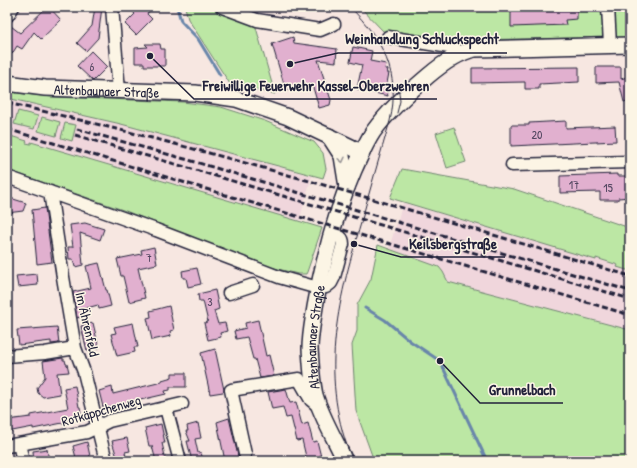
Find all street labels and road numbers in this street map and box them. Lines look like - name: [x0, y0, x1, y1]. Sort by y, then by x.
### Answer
- street label: Altenbaunaer Straße: [54, 79, 160, 102]
- street label: Altenbaunaer Straße: [300, 283, 328, 391]
- street label: Im Ährenfeld: [71, 290, 105, 359]
- street label: Rotkäppchenweg: [59, 390, 143, 431]

